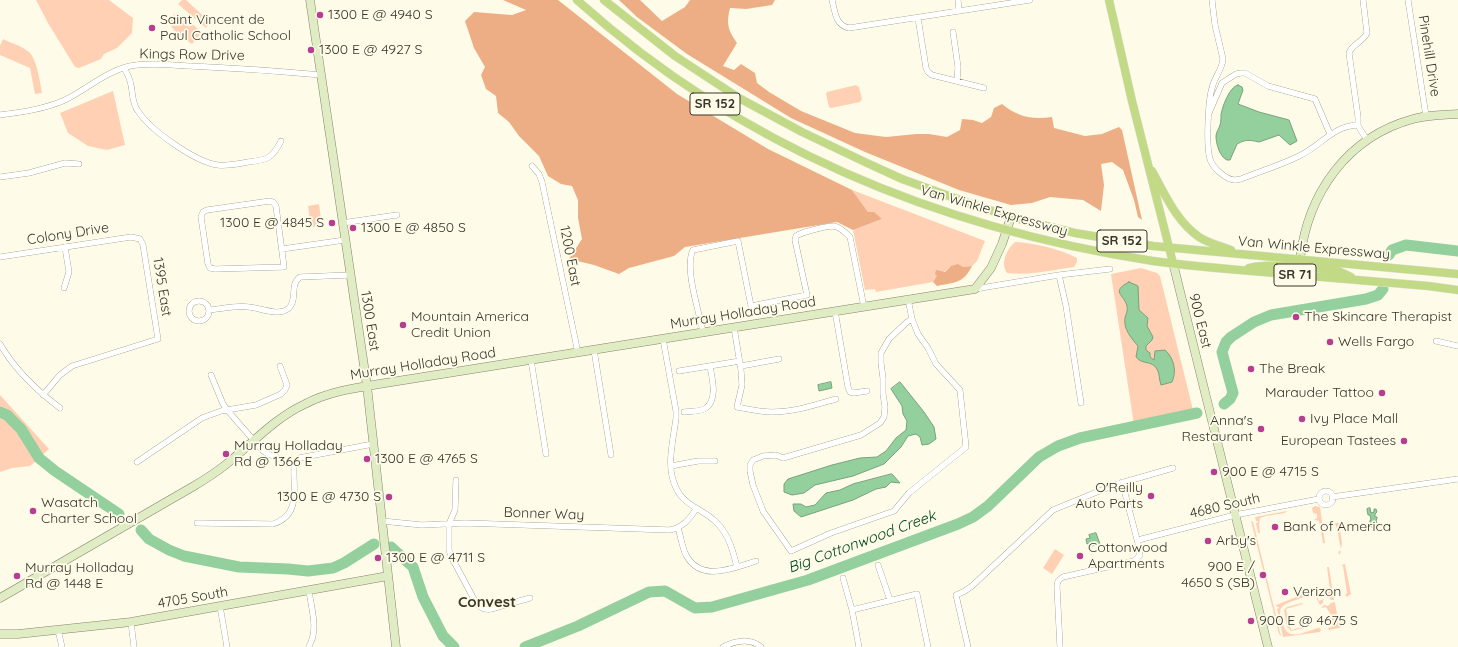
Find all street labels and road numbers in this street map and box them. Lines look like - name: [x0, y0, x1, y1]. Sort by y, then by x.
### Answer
- street label: Pinehill Drive: [1414, 14, 1444, 98]
- street label: Kings Row Drive: [139, 46, 245, 64]
- road number: SR 152: [690, 93, 740, 115]
- street label: Van Winkle Expressway: [918, 182, 1070, 240]
- street label: Colony Drive: [26, 219, 110, 249]
- street label: 1200 East: [556, 224, 584, 288]
- road number: SR 152: [1097, 230, 1147, 252]
- street label: Van Winkle Expressway: [1237, 233, 1391, 263]
- street label: 1395 East: [149, 256, 175, 318]
- road number: SR 71: [1274, 264, 1316, 286]
- street label: 1300 East: [357, 290, 383, 352]
- street label: 900 East: [1185, 292, 1215, 350]
- street label: Murray Holladay Road: [669, 293, 817, 333]
- street label: Murray Holladay Road: [349, 344, 497, 384]
- street label: 4680 South: [1188, 490, 1262, 522]
- street label: Bonner Way: [503, 504, 585, 524]
- street label: 4705 South: [157, 584, 229, 612]

